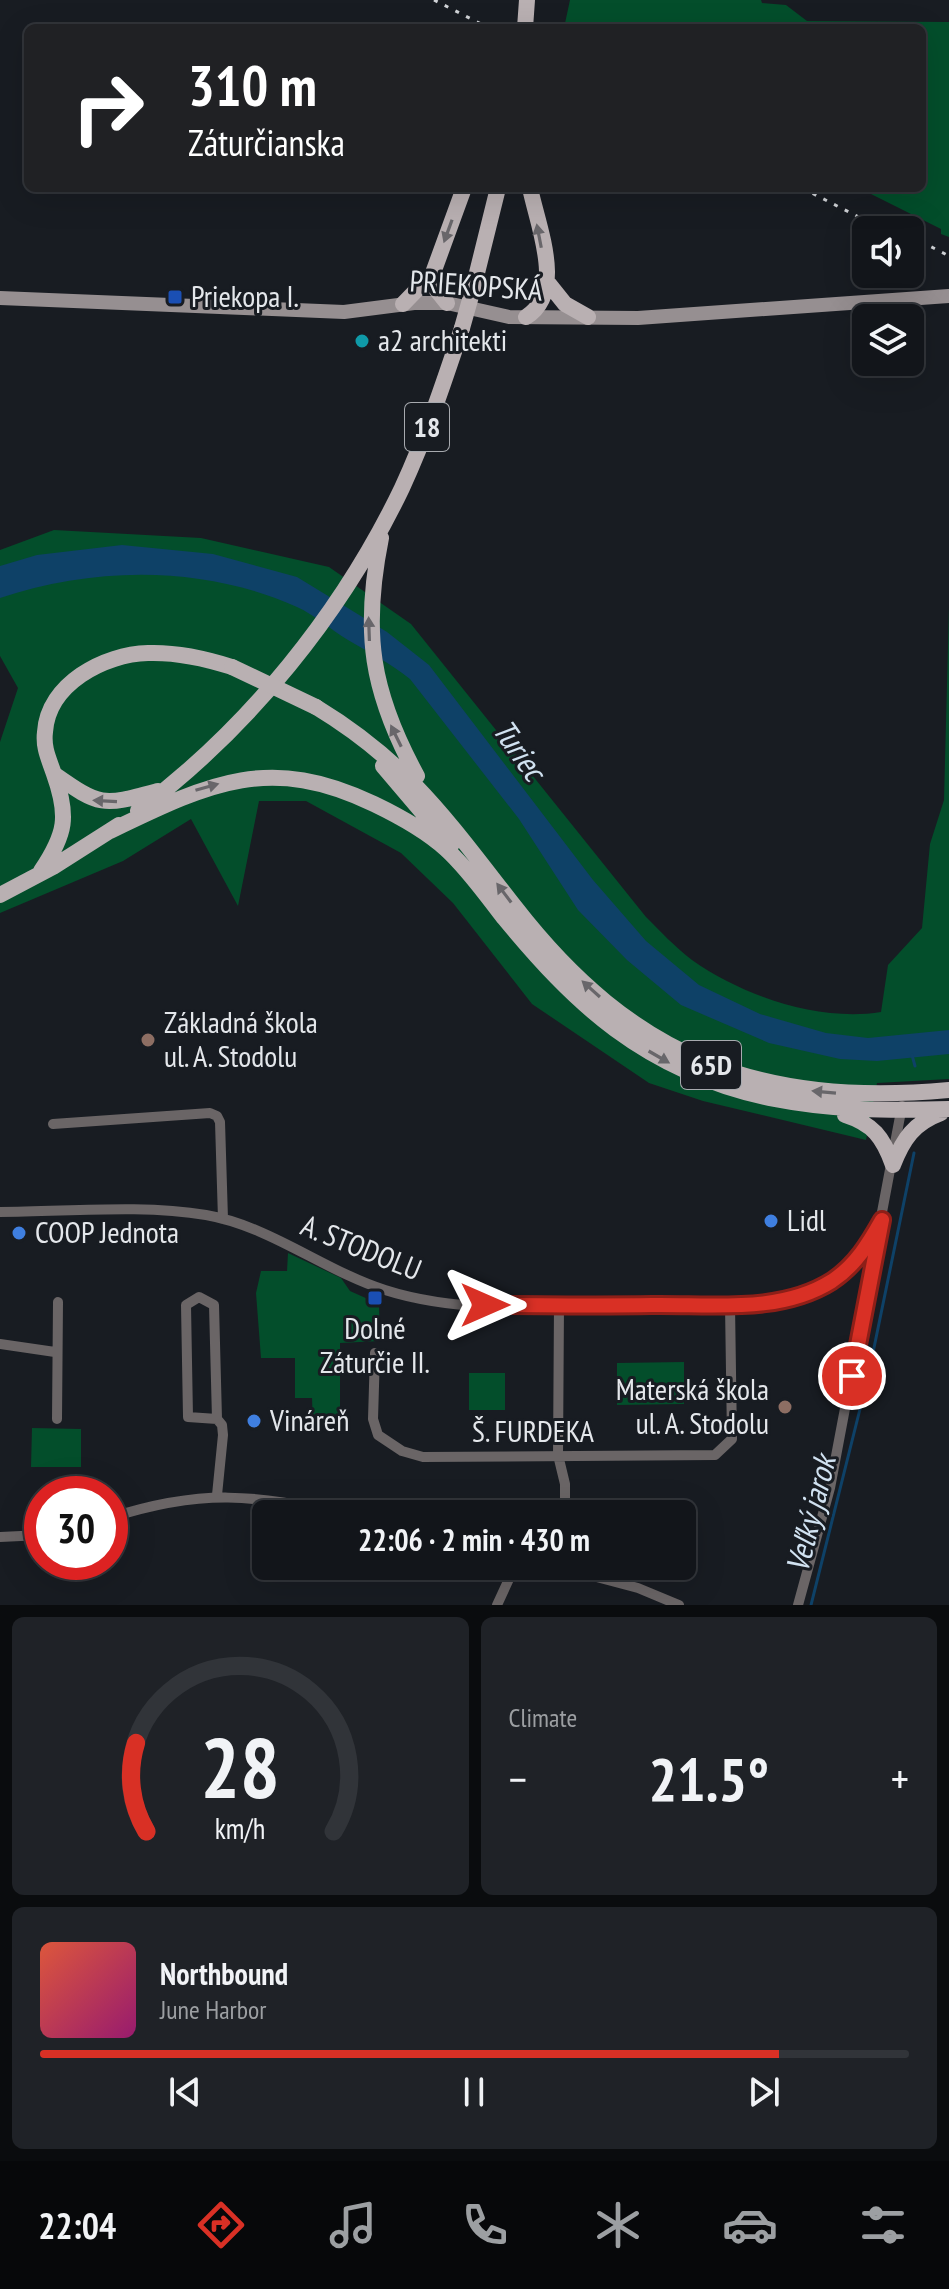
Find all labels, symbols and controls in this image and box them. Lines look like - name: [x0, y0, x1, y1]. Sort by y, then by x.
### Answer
- text: 310 m: [188, 49, 317, 121]
- icon: right: [56, 56, 160, 160]
- text: Záturčianska: [188, 119, 345, 166]
- map controls: [852, 216, 924, 376]
- button: sound: [852, 216, 924, 288]
- one-way arrow: [442, 219, 454, 243]
- one-way arrow: [533, 223, 545, 248]
- street label: PRIEKOPSKÁ: [408, 260, 545, 309]
- place label: Priekopa I.: [191, 276, 299, 315]
- marker: Priekopa I.: [166, 288, 184, 306]
- button: layers: [852, 304, 924, 376]
- place label: a2 architekti: [378, 320, 507, 359]
- marker: a2 architekti: [353, 332, 371, 350]
- road number: 18: [405, 403, 449, 451]
- one-way arrow: [363, 616, 376, 641]
- water label: Turiec: [484, 711, 558, 791]
- one-way arrow: [389, 725, 403, 748]
- one-way arrow: [195, 780, 219, 793]
- one-way arrow: [92, 794, 117, 807]
- one-way arrow: [497, 882, 513, 903]
- one-way arrow: [581, 981, 601, 998]
- place label: Základná škola ul. A. Stodolu: [164, 1002, 318, 1075]
- marker: Základná škola ul. A. Stodolu: [139, 1031, 157, 1049]
- road number: 65D: [681, 1041, 741, 1089]
- one-way arrow: [648, 1050, 670, 1064]
- one-way arrow: [811, 1085, 836, 1098]
- place label: Lidl: [787, 1200, 826, 1239]
- street label: A. STODOLU: [296, 1205, 427, 1288]
- place label: COOP Jednota: [35, 1212, 179, 1251]
- marker: Lidl: [762, 1212, 780, 1230]
- marker: COOP Jednota: [10, 1224, 28, 1242]
- position arrow: [443, 1263, 527, 1347]
- marker: Dolné Záturčie II.: [366, 1289, 384, 1307]
- place label: Dolné Záturčie II.: [320, 1308, 430, 1381]
- pin: [818, 1342, 886, 1410]
- icon: arrive: [830, 1354, 874, 1398]
- place label: Materská škola ul. A. Stodolu: [616, 1369, 769, 1442]
- marker: Materská škola ul. A. Stodolu: [776, 1398, 794, 1416]
- place label: Vináreň: [269, 1400, 349, 1439]
- street label: Š. FURDEKA: [472, 1411, 595, 1450]
- marker: Vináreň: [245, 1412, 263, 1430]
- water label: Veľký jarok: [775, 1448, 846, 1577]
- speed limit sign: 30: [24, 1476, 128, 1580]
- text: 22:06 · 2 min · 430 m: [358, 1520, 590, 1559]
- text: Climate: [509, 1701, 577, 1734]
- text: 28: [200, 1713, 280, 1821]
- text: 21.5°: [648, 1740, 769, 1818]
- text: −: [509, 1750, 527, 1807]
- text: +: [891, 1750, 909, 1807]
- text: km/h: [215, 1810, 266, 1847]
- text: Northbound: [160, 1954, 288, 1993]
- text: June Harbor: [160, 1993, 266, 2026]
- icon: previous: [163, 2070, 207, 2114]
- icon: pause: [452, 2070, 496, 2114]
- icon: next: [742, 2070, 786, 2114]
- icon: directions: [193, 2197, 249, 2253]
- icon: music: [325, 2197, 381, 2253]
- icon: phone: [457, 2197, 513, 2253]
- icon: climate: [590, 2197, 646, 2253]
- icon: car: [722, 2197, 778, 2253]
- icon: filters: [855, 2197, 911, 2253]
- text: 22:04: [38, 2202, 116, 2249]

